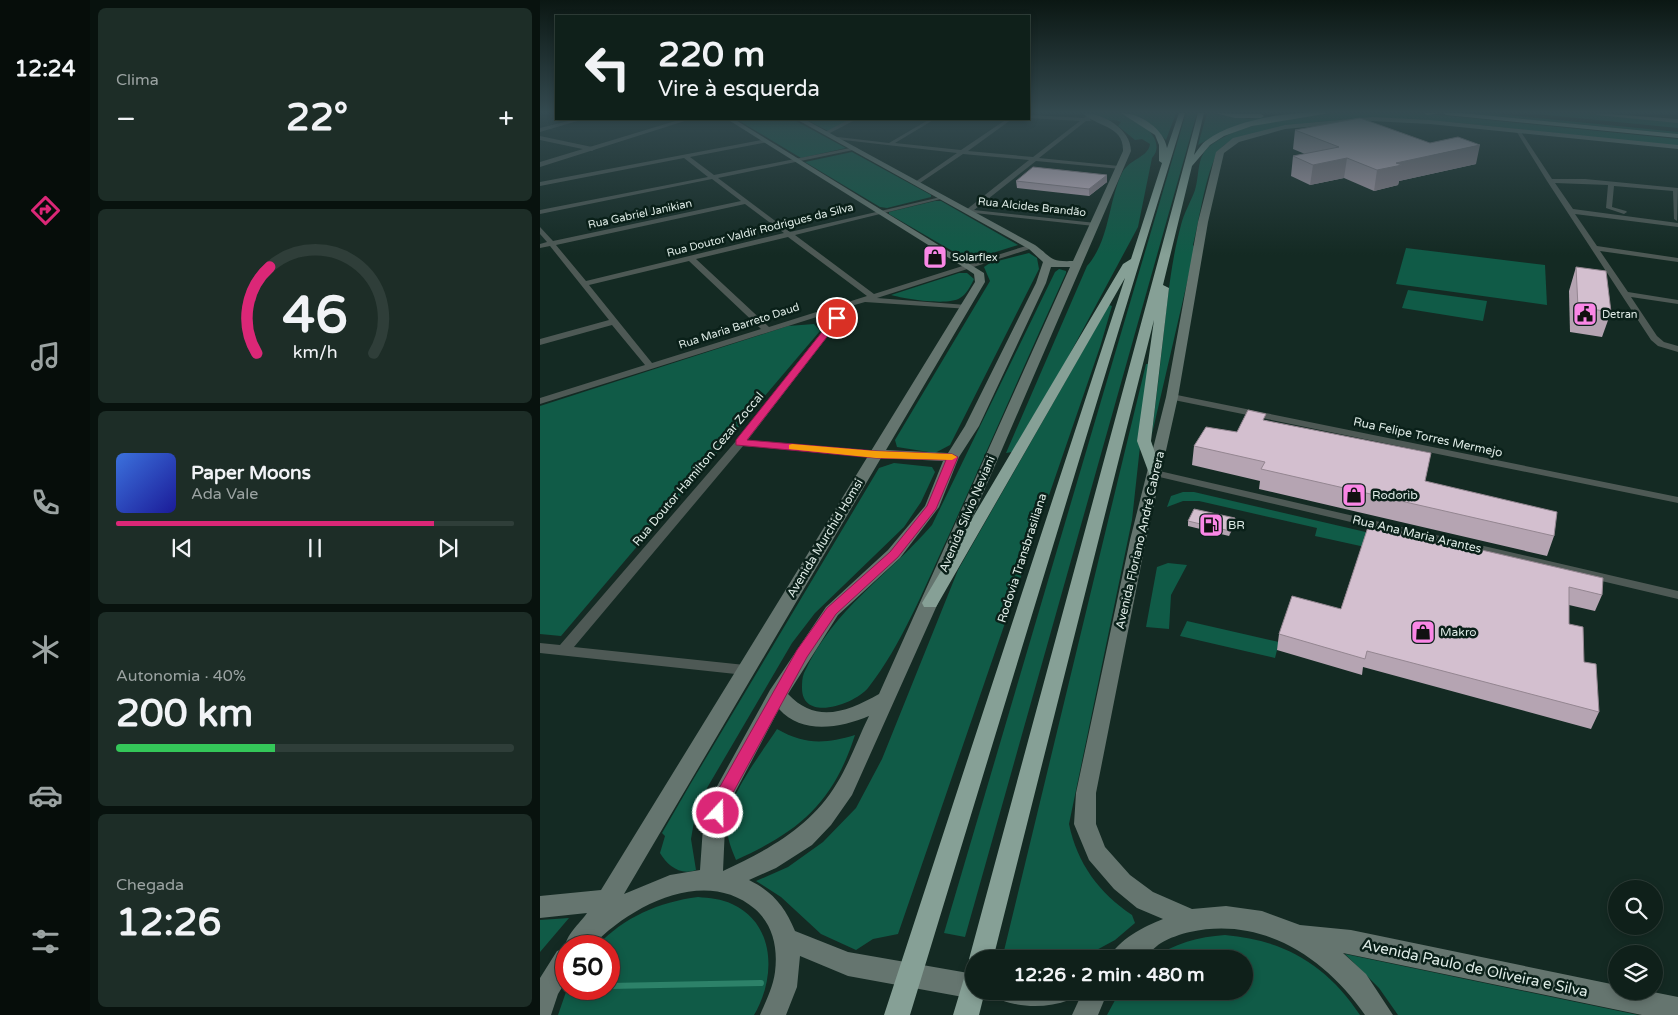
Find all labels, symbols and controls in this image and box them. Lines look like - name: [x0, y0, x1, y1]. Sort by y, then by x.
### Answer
- text: 220 m: [658, 34, 765, 76]
- icon: left: [575, 35, 640, 100]
- text: 12:24: [15, 56, 75, 82]
- text: Clima: [116, 70, 159, 90]
- text: Vire à esquerda: [658, 76, 820, 102]
- text: 22°: [286, 95, 348, 141]
- text: −: [116, 102, 136, 136]
- text: +: [498, 102, 514, 136]
- icon: directions: [28, 193, 63, 228]
- street label: Rua Alcides Brandão: [977, 195, 1087, 219]
- street label: Rua Gabriel Janikian: [587, 197, 693, 231]
- street label: Rua Doutor Valdir Rodrigues da Silva: [665, 200, 855, 260]
- shop icon: Solarflex: [922, 244, 948, 270]
- place label: Solarflex: [952, 251, 998, 264]
- text: 46: [282, 284, 348, 347]
- pin: [816, 297, 858, 339]
- street label: Rua Maria Barreto Daud: [677, 300, 801, 352]
- public building icon: Detran: [1572, 301, 1598, 327]
- icon: arrive: [823, 304, 851, 332]
- place label: Detran: [1602, 308, 1638, 321]
- icon: music: [28, 339, 63, 374]
- text: km/h: [293, 342, 337, 363]
- street label: Rua Doutor Hamilton Cezar Zoccal: [629, 389, 767, 549]
- street label: Rua Felipe Torres Mermejo: [1352, 414, 1504, 460]
- street label: Avenida Floriano André Cabrera: [1113, 450, 1167, 630]
- street label: Avenida Sílvio Neviani: [936, 454, 998, 574]
- text: Paper Moons: [191, 462, 311, 484]
- street label: Avenida Murchid Homsi: [784, 476, 866, 600]
- shop icon: Rodorib: [1341, 482, 1367, 508]
- text: Ada Vale: [191, 484, 258, 504]
- icon: phone: [28, 485, 63, 520]
- place label: Rodorib: [1372, 488, 1418, 502]
- street label: Rodovia Transbrasiliana: [994, 492, 1050, 624]
- fuel station icon: BR: [1198, 512, 1224, 538]
- street label: Rua Ana Maria Arantes: [1351, 512, 1483, 556]
- place label: BR: [1228, 518, 1245, 532]
- icon: previous: [168, 534, 196, 562]
- icon: pause: [301, 534, 329, 562]
- icon: next: [434, 534, 462, 562]
- shop icon: Makro: [1410, 619, 1436, 645]
- place label: Makro: [1440, 625, 1477, 639]
- icon: climate: [28, 632, 63, 667]
- text: Autonomia · 40%: [116, 666, 246, 686]
- text: 200 km: [116, 691, 253, 737]
- icon: car: [28, 778, 63, 813]
- position arrow: [691, 786, 743, 838]
- text: Chegada: [116, 875, 184, 895]
- map controls: [1608, 880, 1663, 1000]
- button: search: [1608, 880, 1663, 935]
- text: 12:26: [116, 900, 221, 946]
- icon: filters: [28, 924, 63, 959]
- speed limit sign: 50: [555, 935, 620, 1000]
- street label: Avenida Paulo de Oliveira e Silva: [1360, 935, 1590, 1001]
- button: layers: [1608, 945, 1663, 1000]
- text: 12:26 · 2 min · 480 m: [1013, 964, 1205, 986]

